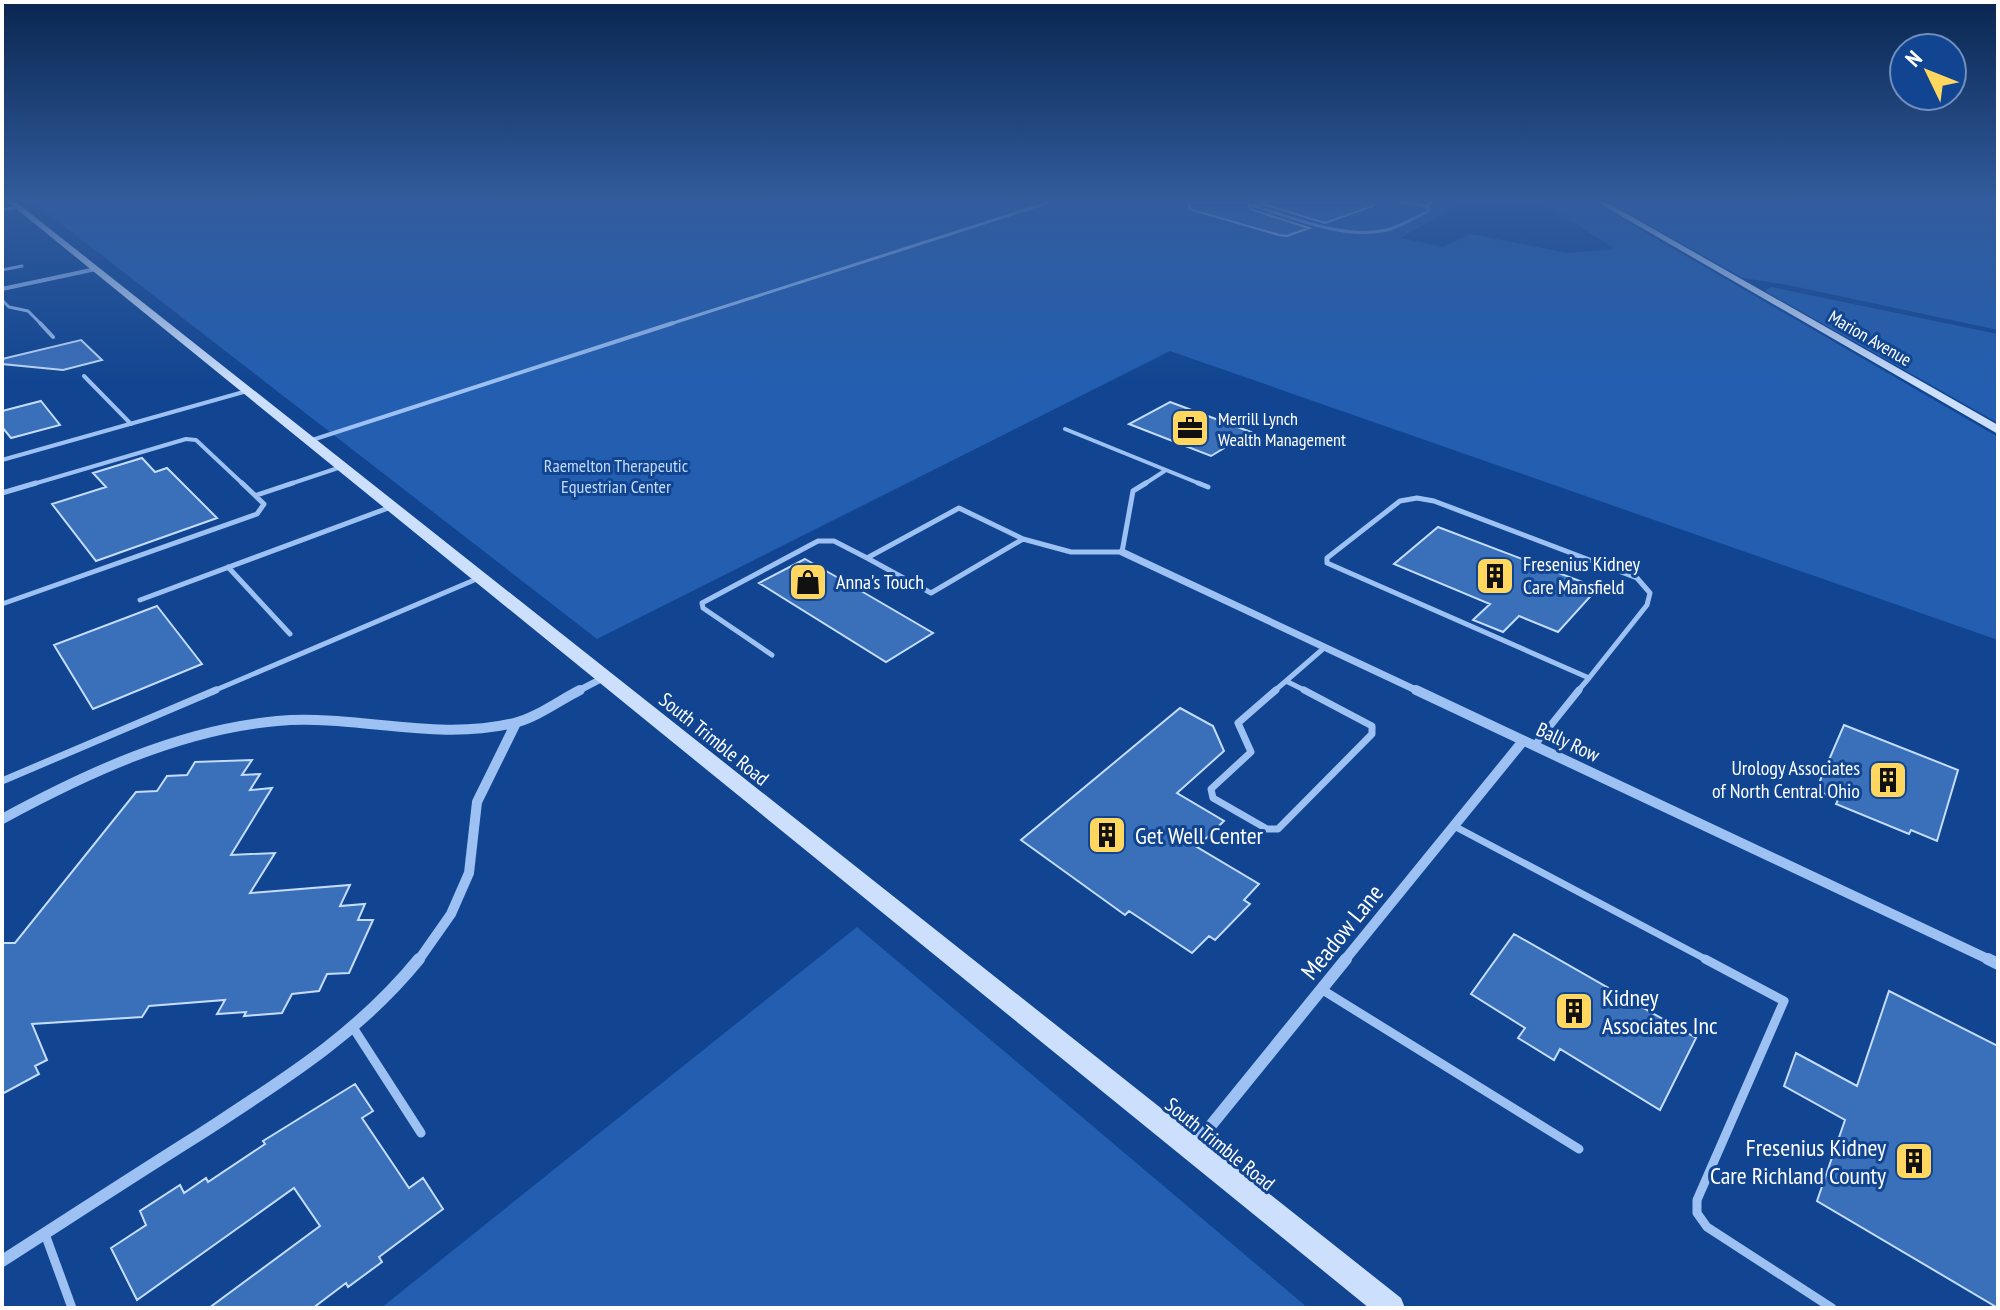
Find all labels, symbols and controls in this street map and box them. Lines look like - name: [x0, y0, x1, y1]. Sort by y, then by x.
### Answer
- north arrow: [1888, 32, 1968, 112]
- text: N: [1899, 44, 1928, 72]
- street label: Marion Avenue: [1824, 305, 1916, 371]
- office icon: Merrill Lynch Wealth Management: [1169, 407, 1211, 449]
- place label: Merrill Lynch Wealth Management: [1218, 407, 1346, 451]
- park label: Raemelton Therapeutic Equestrian Center: [544, 454, 689, 498]
- place label: Fresenius Kidney Care Mansfield: [1523, 551, 1640, 600]
- building icon: Fresenius Kidney Care Mansfield: [1474, 555, 1516, 597]
- shop icon: Anna's Touch: [787, 561, 829, 603]
- place label: Anna's Touch: [836, 569, 924, 595]
- street label: South Trimble Road: [654, 687, 774, 791]
- street label: Bally Row: [1532, 716, 1604, 768]
- place label: Urology Associates of North Central Ohio: [1712, 755, 1860, 804]
- building icon: Urology Associates of North Central Ohio: [1867, 759, 1909, 801]
- building icon: Get Well Center: [1086, 814, 1128, 856]
- place label: Get Well Center: [1135, 820, 1264, 851]
- street label: Meadow Lane: [1294, 878, 1390, 986]
- place label: Kidney Associates Inc: [1602, 982, 1718, 1041]
- building icon: Kidney Associates Inc: [1553, 990, 1595, 1032]
- street label: South Trimble Road: [1160, 1092, 1280, 1196]
- place label: Fresenius Kidney Care Richland County: [1710, 1132, 1886, 1191]
- building icon: Fresenius Kidney Care Richland County: [1893, 1140, 1935, 1182]

